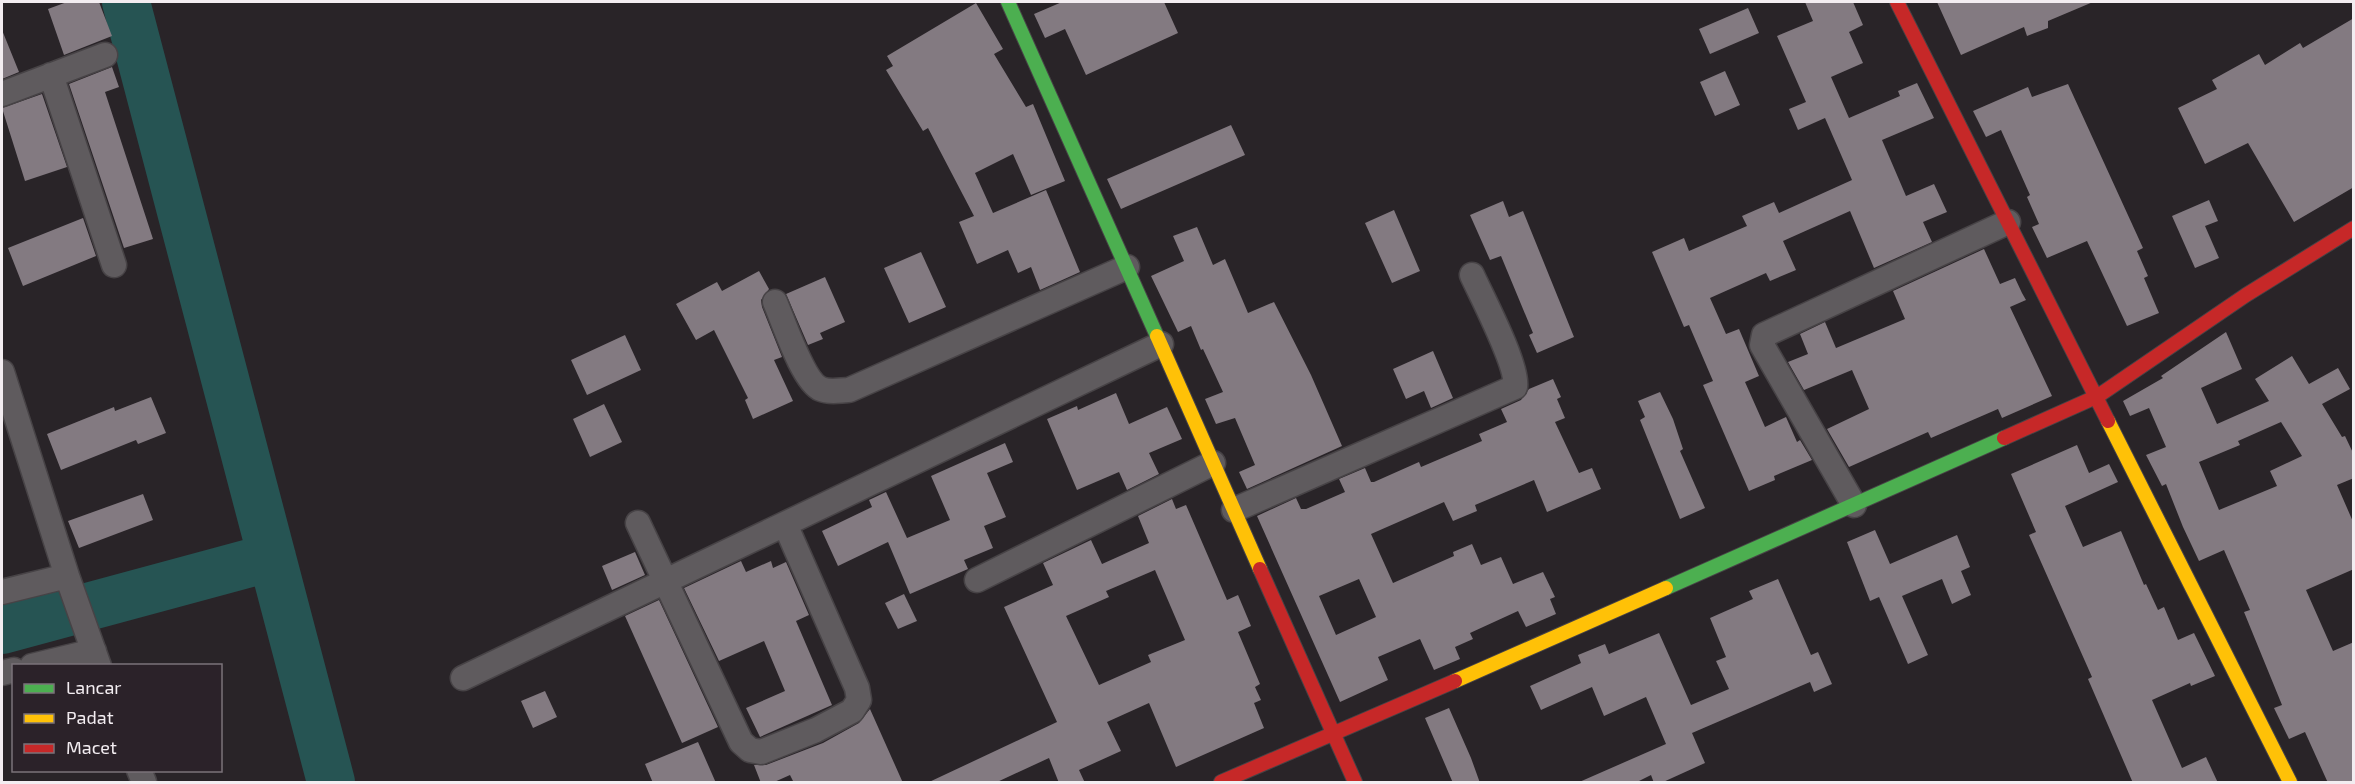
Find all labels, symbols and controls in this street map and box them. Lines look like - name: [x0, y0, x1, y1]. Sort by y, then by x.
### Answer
- legend: [12, 664, 222, 772]
- text: Lancar: [66, 676, 122, 698]
- text: Padat: [66, 706, 114, 728]
- text: Macet: [66, 736, 117, 758]

